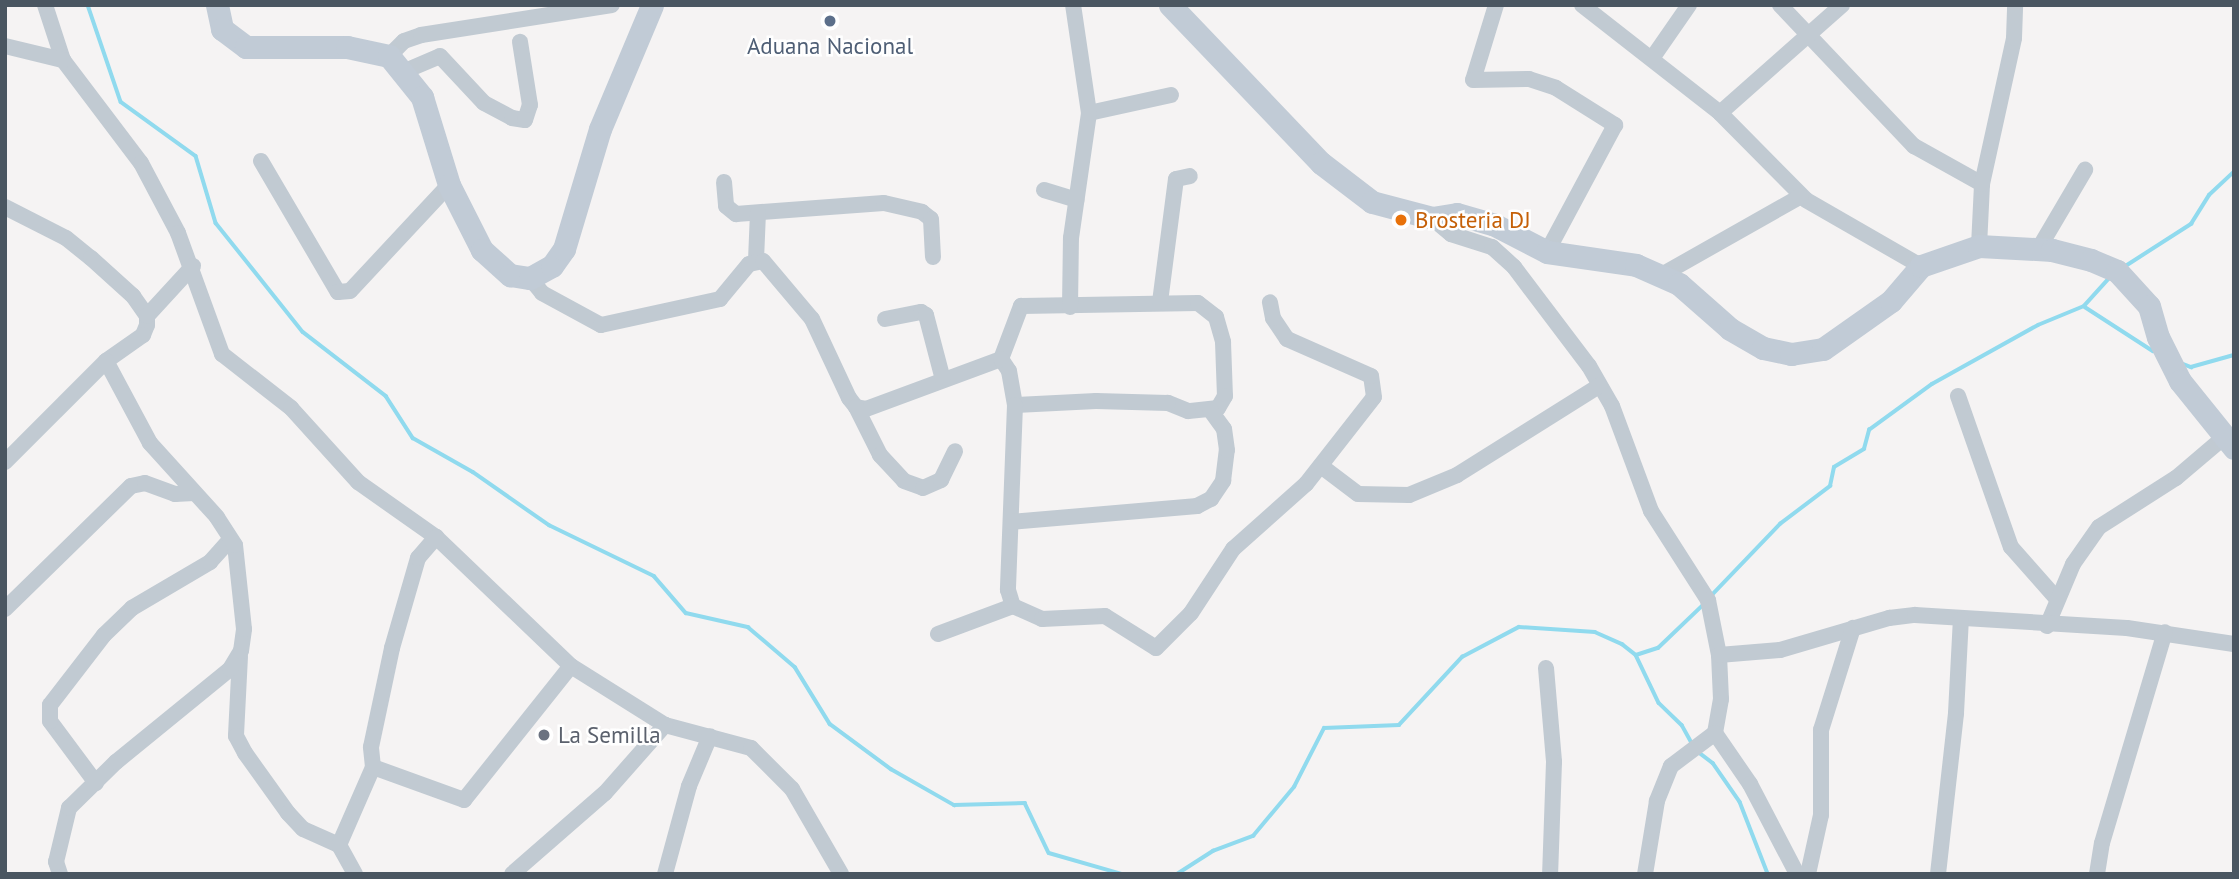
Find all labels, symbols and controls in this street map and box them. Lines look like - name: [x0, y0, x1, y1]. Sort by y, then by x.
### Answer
- marker: Aduana Nacional: [822, 13, 838, 29]
- place label: Aduana Nacional: [747, 32, 913, 60]
- place label: Brosteria DJ: [1415, 206, 1531, 234]
- marker: Brosteria DJ: [1393, 212, 1409, 228]
- place label: La Semilla: [558, 721, 661, 749]
- marker: La Semilla: [536, 727, 552, 743]

